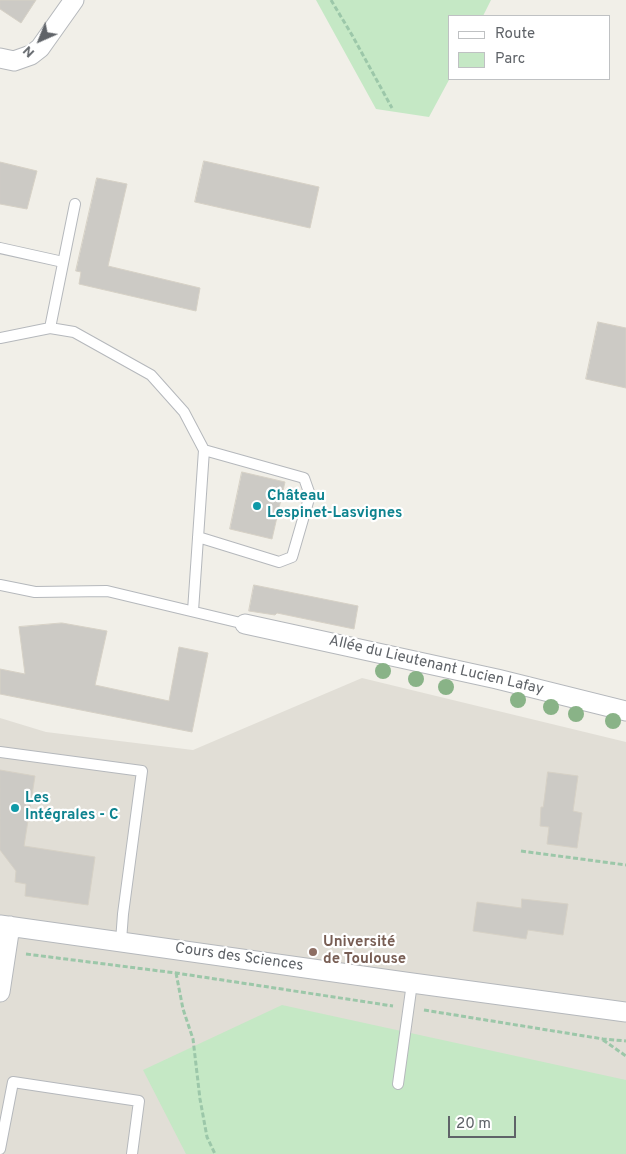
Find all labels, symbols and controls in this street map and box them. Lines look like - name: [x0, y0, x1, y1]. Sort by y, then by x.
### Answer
- north arrow: [15, 15, 65, 65]
- legend: [448, 15, 611, 80]
- text: Route: [495, 25, 535, 44]
- text: N: [20, 42, 39, 61]
- text: Parc: [495, 50, 525, 69]
- place label: Château Lespinet-Lasvignes: [267, 488, 402, 523]
- marker: Château Lespinet-Lasvignes: [251, 500, 263, 512]
- street label: Allée du Lieutenant Lucien Lafay: [327, 633, 545, 699]
- place label: Les Intégrales - C: [25, 790, 119, 825]
- marker: Les Intégrales - C: [9, 802, 21, 814]
- place label: Université de Toulouse: [323, 934, 406, 969]
- street label: Cours des Sciences: [174, 940, 304, 976]
- marker: Université de Toulouse: [307, 946, 319, 958]
- scale bar: [451, 1106, 518, 1138]
- text: 20 m: [456, 1115, 491, 1134]

